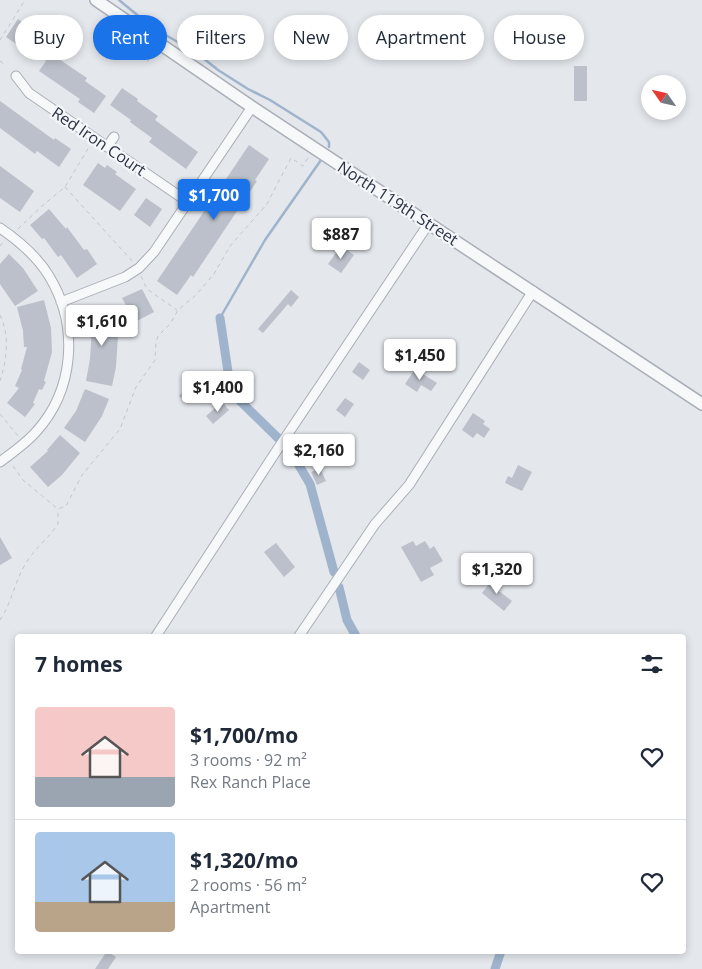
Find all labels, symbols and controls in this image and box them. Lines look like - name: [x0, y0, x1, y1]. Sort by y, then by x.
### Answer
- chip: Buy: [15, 15, 83, 60]
- chip: Rent: [93, 15, 167, 60]
- chip: Filters: [177, 15, 264, 60]
- chip: New: [274, 15, 348, 60]
- chip: Apartment: [358, 15, 484, 60]
- chip: House: [494, 15, 584, 60]
- north arrow: [641, 75, 686, 120]
- map controls: [641, 75, 686, 120]
- street label: Red Iron Court: [48, 101, 151, 181]
- street label: North 119th Street: [333, 156, 463, 250]
- pin: $1,700: [173, 178, 255, 221]
- text: $1,700: [189, 184, 239, 206]
- pin: $887: [311, 218, 371, 260]
- text: $887: [323, 223, 359, 245]
- pin: $1,610: [61, 304, 143, 347]
- text: $1,610: [77, 310, 127, 332]
- pin: $1,450: [379, 338, 461, 381]
- text: $1,450: [395, 344, 445, 366]
- pin: $1,400: [177, 370, 259, 413]
- text: $1,400: [193, 376, 243, 398]
- pin: $2,160: [278, 434, 360, 476]
- text: $2,160: [294, 439, 344, 461]
- pin: $1,320: [456, 552, 538, 595]
- text: $1,320: [472, 558, 522, 580]
- text: 7 homes: [35, 650, 123, 678]
- icon: filters: [638, 650, 666, 678]
- text: $1,700/mo: [190, 721, 298, 749]
- icon: home: [75, 727, 135, 787]
- icon: heart: [638, 743, 666, 771]
- text: 3 rooms · 92 m²: [190, 749, 307, 771]
- text: Rex Ranch Place: [190, 771, 311, 793]
- text: $1,320/mo: [190, 846, 298, 874]
- icon: home: [75, 852, 135, 912]
- icon: heart: [638, 868, 666, 896]
- text: 2 rooms · 56 m²: [190, 874, 307, 896]
- text: Apartment: [190, 896, 270, 918]

